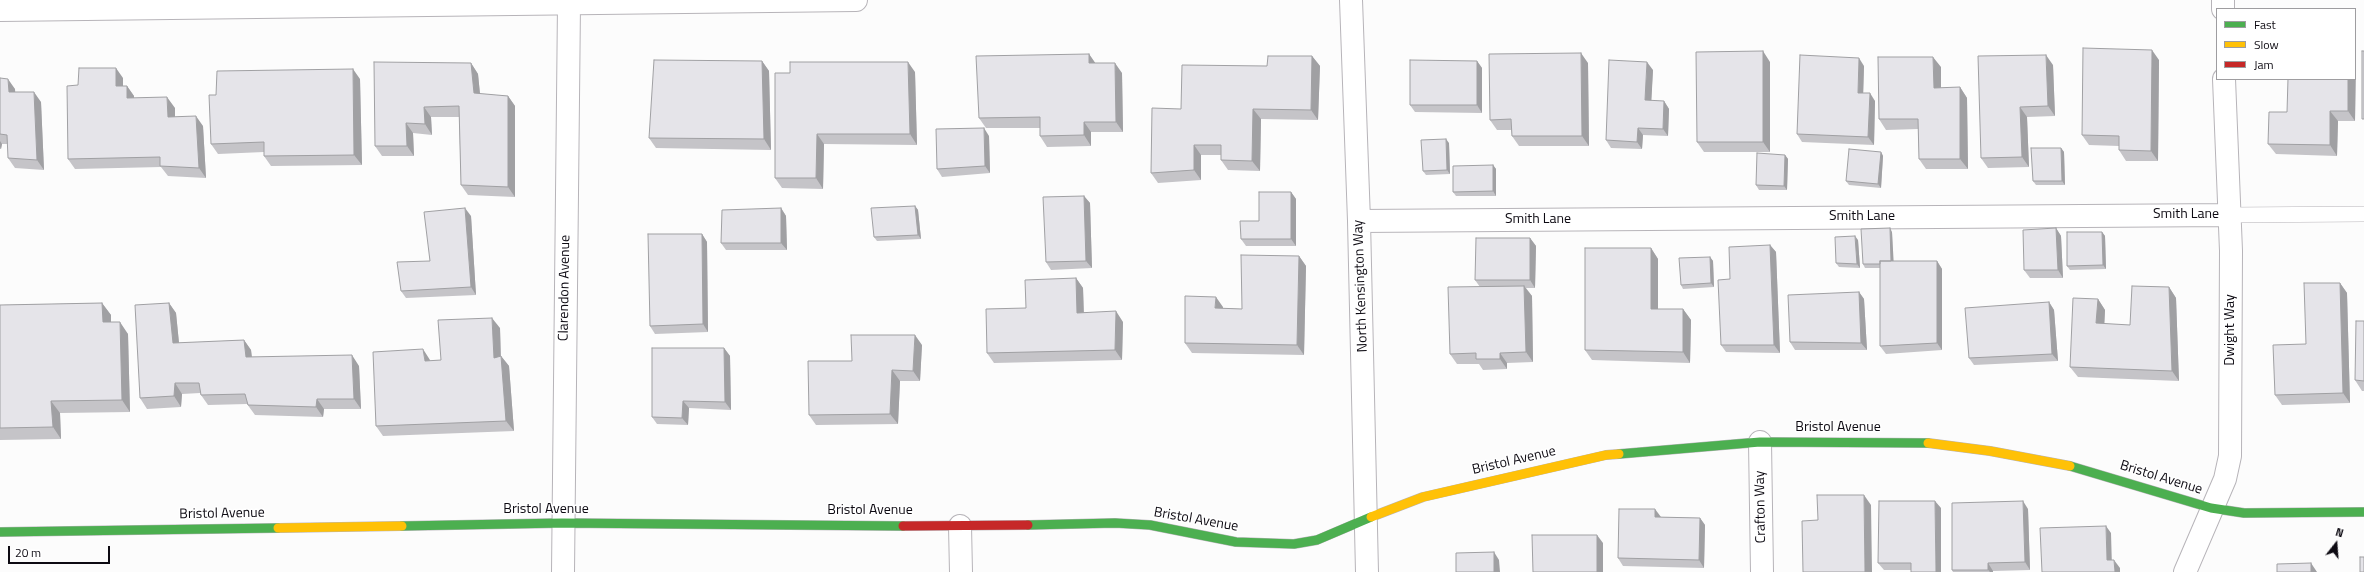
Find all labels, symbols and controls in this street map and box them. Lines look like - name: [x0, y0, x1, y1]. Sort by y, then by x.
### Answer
- legend: [2216, 8, 2356, 80]
- text: Fast: [2254, 15, 2276, 34]
- text: Slow: [2254, 35, 2279, 54]
- text: Jam: [2254, 55, 2274, 74]
- street label: Smith Lane: [2153, 207, 2219, 223]
- street label: Smith Lane: [1829, 209, 1895, 225]
- street label: Smith Lane: [1505, 212, 1571, 228]
- street label: North Kensington Way: [1350, 219, 1372, 353]
- street label: Clarendon Avenue: [556, 235, 574, 341]
- street label: Dwight Way: [2223, 294, 2239, 366]
- street label: Bristol Avenue: [1795, 420, 1881, 436]
- street label: Bristol Avenue: [1470, 443, 1558, 479]
- street label: Bristol Avenue: [2118, 457, 2204, 499]
- street label: Crafton Way: [1752, 470, 1770, 544]
- street label: Bristol Avenue: [503, 502, 589, 518]
- street label: Bristol Avenue: [827, 503, 913, 519]
- street label: Bristol Avenue: [1152, 504, 1240, 536]
- street label: Bristol Avenue: [179, 505, 265, 523]
- north arrow: [2316, 524, 2356, 564]
- text: N: [2334, 524, 2345, 541]
- scale bar: [10, 538, 112, 564]
- text: 20 m: [15, 543, 41, 562]

